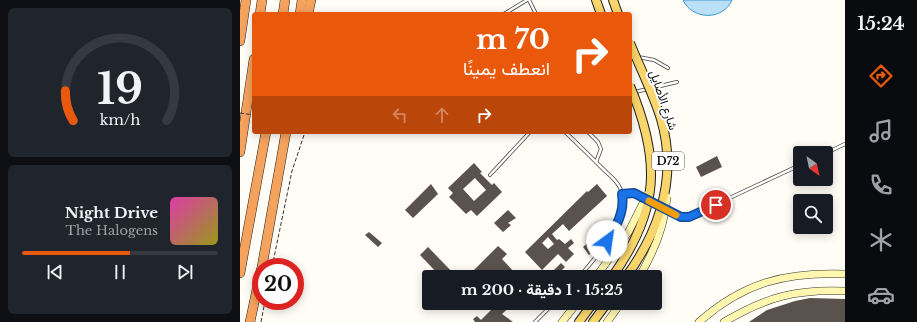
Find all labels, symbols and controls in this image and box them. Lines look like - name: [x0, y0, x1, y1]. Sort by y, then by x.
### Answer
- text: 15:24: [857, 13, 905, 35]
- text: 70 m: [476, 22, 550, 57]
- icon: right: [564, 28, 616, 80]
- text: انعطف يمينًا: [463, 58, 550, 80]
- icon: directions: [867, 62, 895, 90]
- text: 19: [97, 63, 143, 114]
- street label: شارع الأصايل: [645, 68, 681, 133]
- icon: left: [389, 104, 411, 126]
- icon: ahead: [431, 104, 453, 126]
- icon: right: [473, 104, 495, 126]
- text: km/h: [100, 110, 140, 128]
- icon: music: [867, 117, 895, 145]
- north arrow: [793, 146, 833, 186]
- map controls: [793, 146, 833, 234]
- road number: D72: [652, 152, 684, 170]
- icon: phone: [867, 171, 895, 199]
- pin: [699, 188, 733, 222]
- icon: arrive: [705, 194, 727, 216]
- button: search: [793, 194, 833, 234]
- text: Night Drive: [65, 203, 158, 222]
- position arrow: [586, 220, 628, 262]
- text: The Halogens: [65, 222, 158, 239]
- icon: climate: [867, 226, 895, 254]
- speed limit sign: 20: [252, 258, 304, 310]
- icon: previous: [44, 261, 66, 283]
- icon: pause: [109, 261, 131, 283]
- icon: next: [174, 261, 196, 283]
- text: 15:25 · 1 دقيقة · 200 m: [461, 280, 623, 299]
- icon: car: [867, 281, 895, 309]

